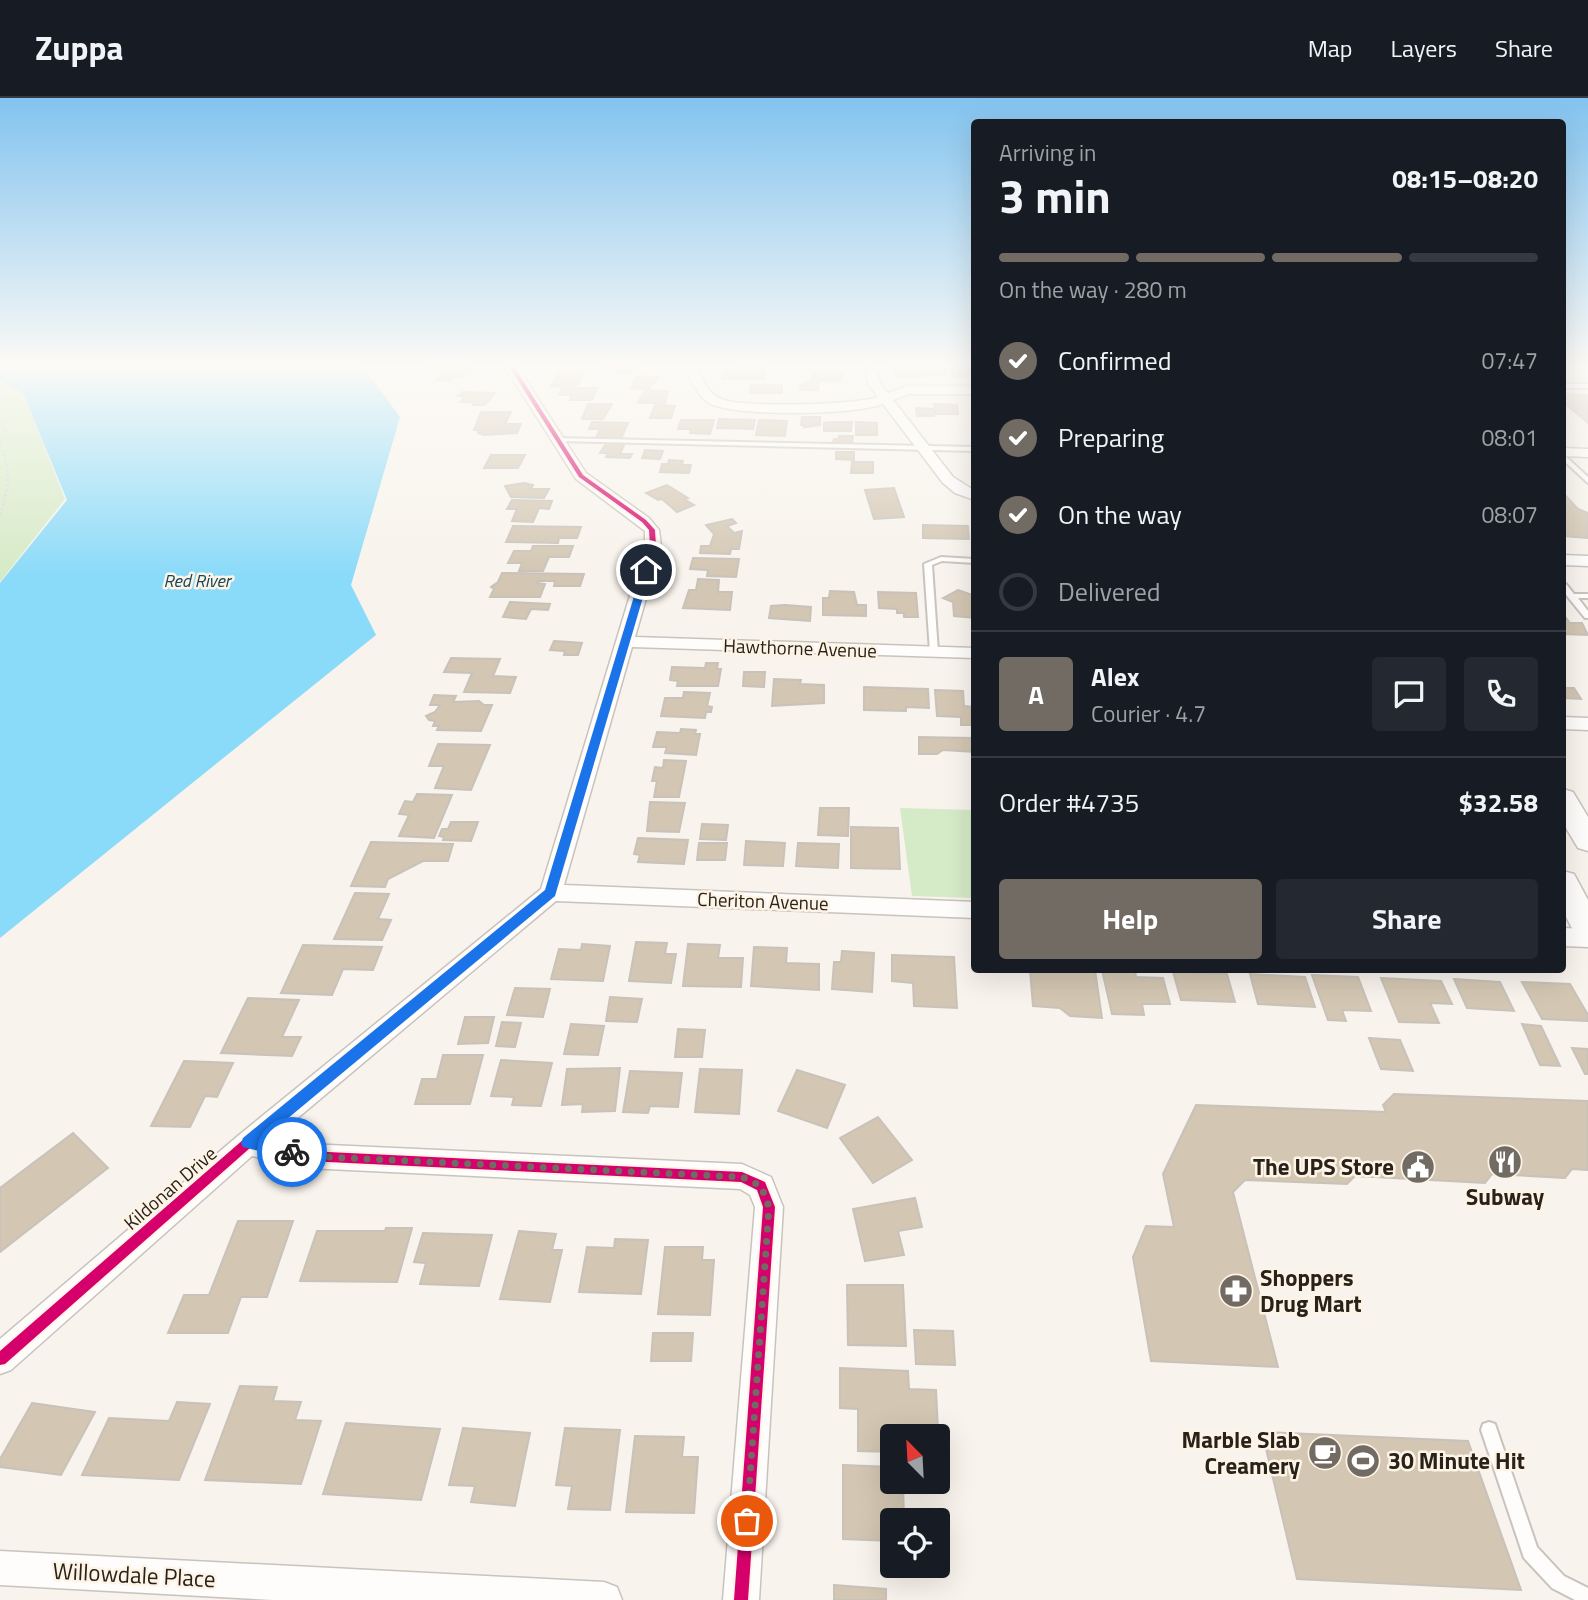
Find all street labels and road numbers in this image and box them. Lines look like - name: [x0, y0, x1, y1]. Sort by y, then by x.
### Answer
- street label: Hawthorne Avenue: [723, 630, 877, 665]
- street label: Cheriton Avenue: [697, 884, 829, 917]
- street label: Kildonan Drive: [117, 1139, 223, 1236]
- street label: Willowdale Place: [52, 1553, 216, 1596]

